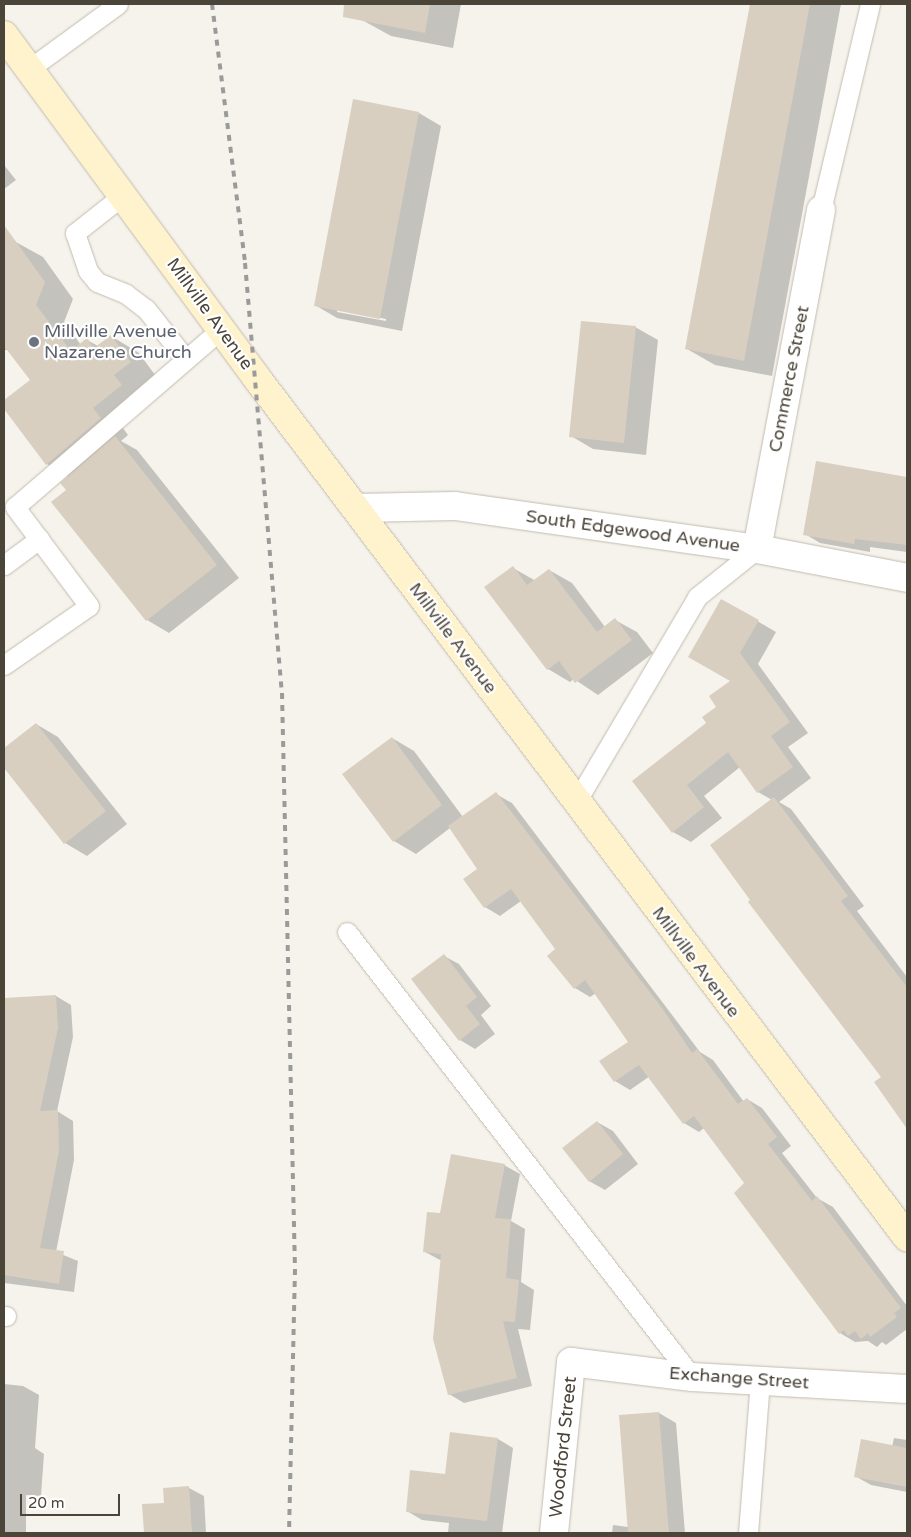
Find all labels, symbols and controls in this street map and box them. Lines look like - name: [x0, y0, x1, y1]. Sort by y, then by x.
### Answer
- street label: Millville Avenue: [162, 254, 258, 374]
- street label: Commerce Street: [764, 304, 814, 454]
- place label: Millville Avenue Nazarene Church: [44, 321, 192, 364]
- marker: Millville Avenue Nazarene Church: [28, 336, 40, 348]
- street label: South Edgewood Avenue: [525, 505, 741, 557]
- street label: Millville Avenue: [404, 578, 502, 698]
- street label: Millville Avenue: [647, 902, 745, 1022]
- street label: Exchange Street: [668, 1362, 810, 1394]
- street label: Woodford Street: [545, 1375, 581, 1519]
- scale bar: [22, 1484, 122, 1516]
- text: 20 m: [28, 1494, 65, 1512]

